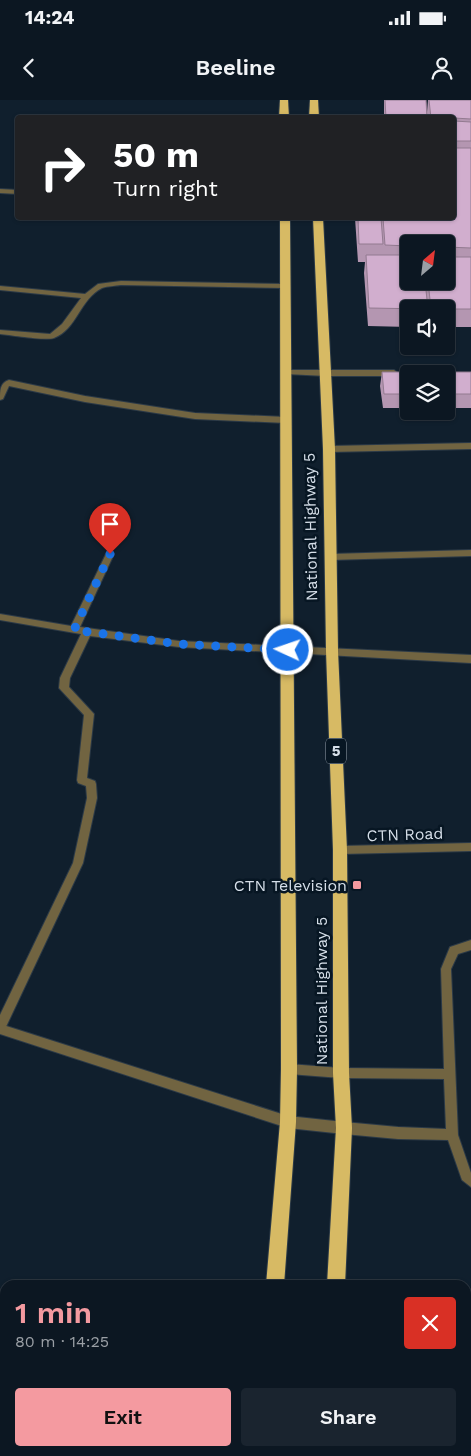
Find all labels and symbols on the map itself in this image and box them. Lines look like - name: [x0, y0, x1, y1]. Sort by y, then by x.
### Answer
- north arrow: [400, 235, 455, 290]
- street label: National Highway 5: [300, 453, 321, 601]
- pin: [89, 503, 131, 554]
- position arrow: [261, 623, 313, 675]
- road number: 5: [326, 738, 346, 764]
- street label: CTN Road: [366, 824, 444, 845]
- place label: CTN Television: [234, 876, 347, 895]
- marker: CTN Television: [351, 879, 363, 891]
- street label: National Highway 5: [312, 917, 331, 1065]

